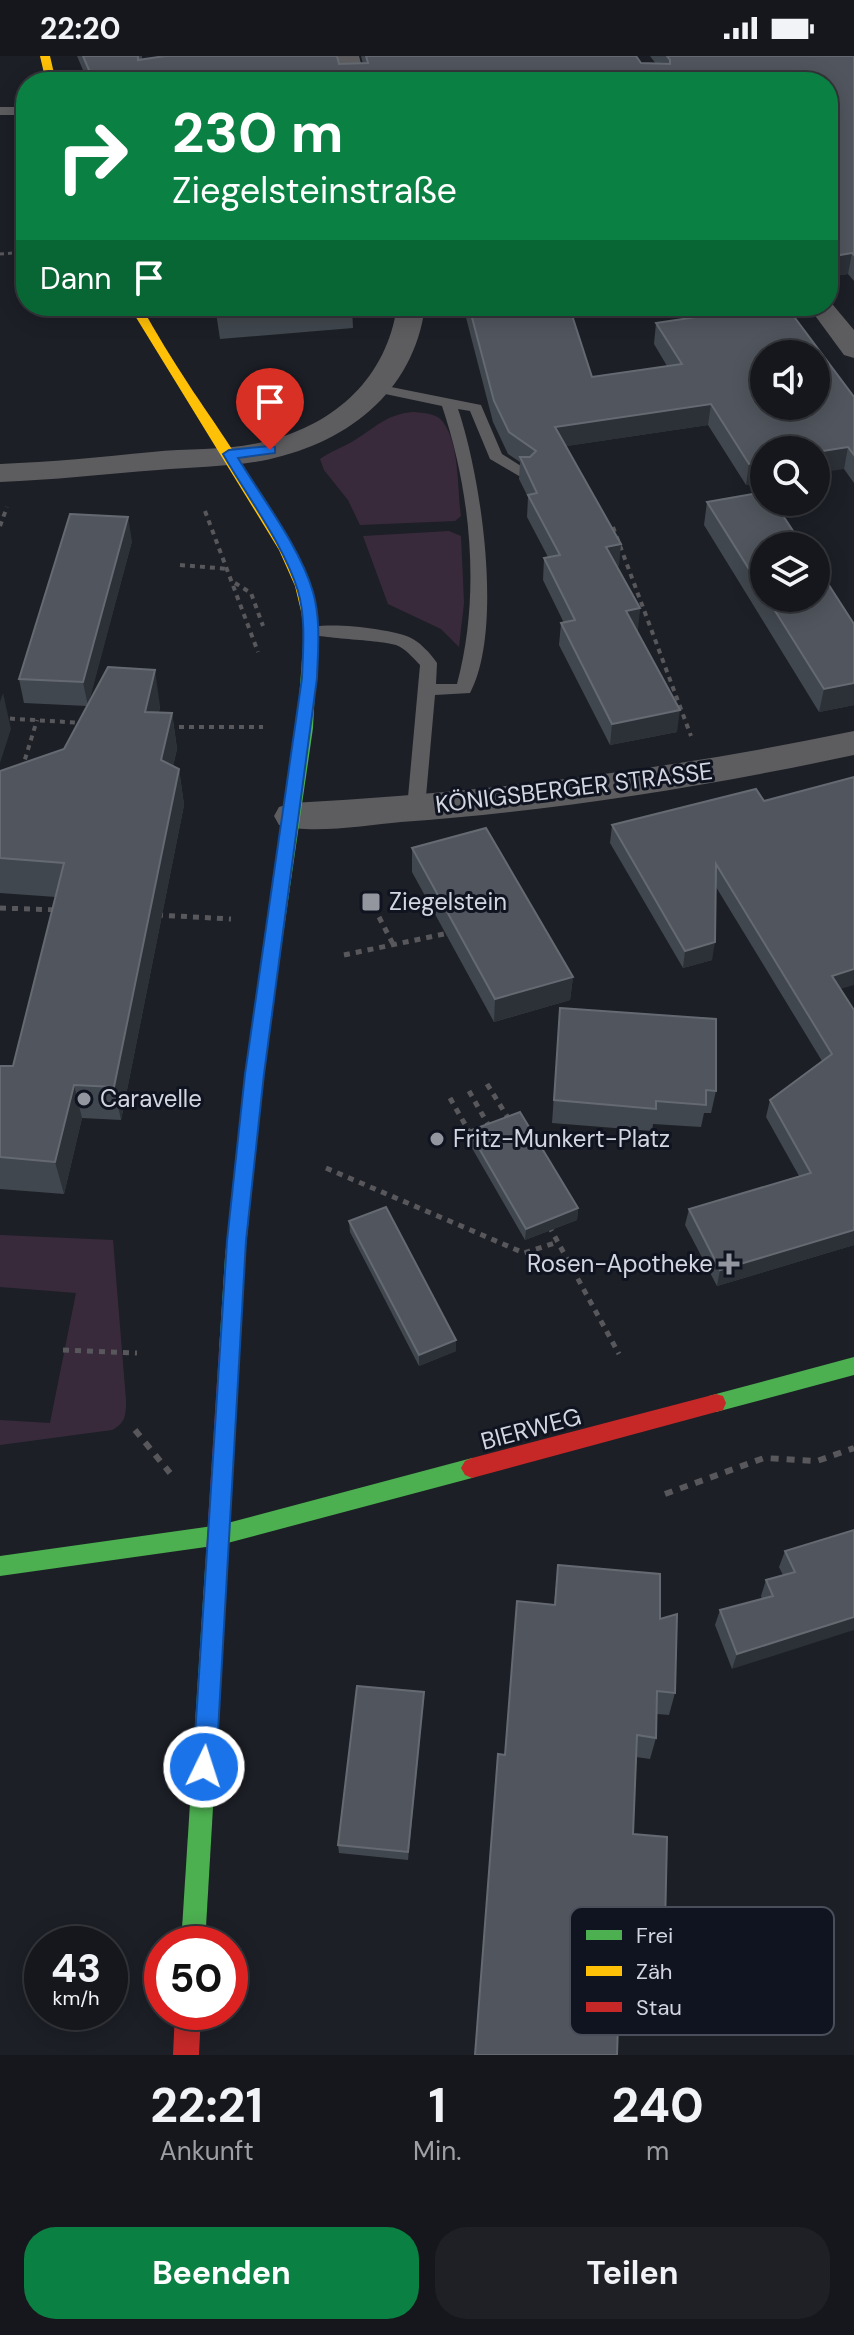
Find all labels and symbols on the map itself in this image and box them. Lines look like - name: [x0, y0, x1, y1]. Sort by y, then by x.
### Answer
- pin: [236, 368, 304, 450]
- street label: KÖNIGSBERGER STRASSE: [434, 755, 714, 820]
- place label: Ziegelstein: [389, 886, 507, 917]
- marker: Ziegelstein: [360, 891, 382, 913]
- place label: Caravelle: [100, 1083, 202, 1114]
- marker: Caravelle: [75, 1090, 93, 1108]
- place label: Fritz-Munkert-Platz: [453, 1123, 670, 1154]
- marker: Fritz-Munkert-Platz: [428, 1130, 446, 1148]
- place label: Rosen-Apotheke: [527, 1248, 713, 1279]
- marker: Rosen-Apotheke: [720, 1255, 738, 1273]
- street label: BIERWEG: [477, 1400, 584, 1457]
- position arrow: [162, 1725, 246, 1809]
- legend: [570, 1907, 834, 2035]
- text: Frei: [636, 1921, 673, 1950]
- speed limit sign: 50: [144, 1926, 248, 2030]
- text: Zäh: [636, 1957, 673, 1986]
- text: Stau: [636, 1993, 682, 2022]

